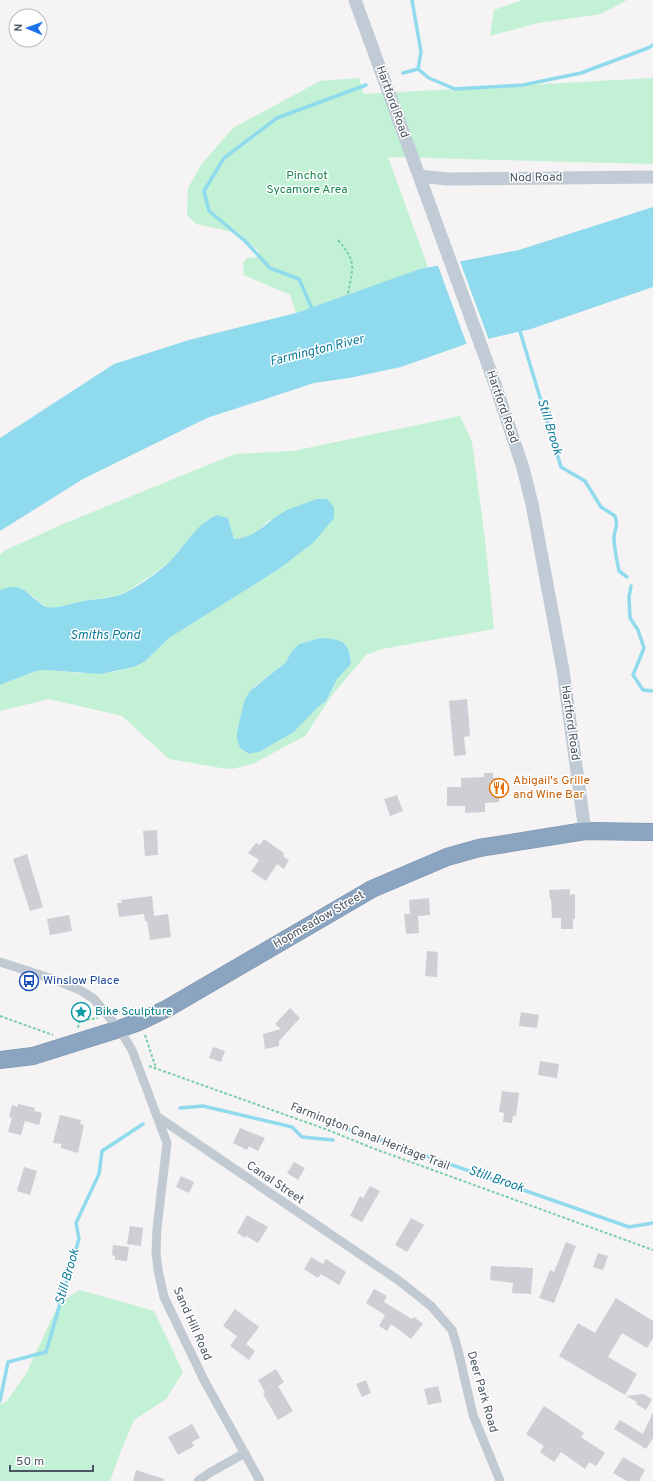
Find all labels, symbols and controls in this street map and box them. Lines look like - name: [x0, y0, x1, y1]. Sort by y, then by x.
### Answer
- north arrow: [8, 8, 48, 48]
- text: N: [12, 23, 26, 32]
- street label: Hartford Road: [372, 64, 412, 140]
- park label: Pinchot Sycamore Area: [267, 168, 347, 198]
- street label: Nod Road: [509, 170, 563, 186]
- water label: Farmington River: [268, 331, 367, 370]
- street label: Hartford Road: [482, 369, 522, 445]
- water label: Still Brook: [533, 397, 565, 457]
- water label: Smiths Pond: [70, 628, 141, 644]
- street label: Hartford Road: [557, 684, 583, 762]
- place label: Abigail's Grille and Wine Bar: [513, 773, 590, 803]
- restaurant icon: Abigail's Grille and Wine Bar: [488, 777, 510, 799]
- street label: Hopmeadow Street: [270, 887, 368, 953]
- bus stop icon: Winslow Place: [18, 970, 40, 992]
- place label: Winslow Place: [43, 973, 119, 989]
- place icon: Bike Sculpture: [70, 1001, 92, 1023]
- place label: Bike Sculpture: [95, 1004, 173, 1020]
- street label: Farmington Canal Heritage Trail: [288, 1099, 452, 1175]
- street label: Canal Street: [243, 1158, 307, 1208]
- water label: Still Brook: [466, 1163, 526, 1197]
- water label: Still Brook: [52, 1247, 84, 1307]
- street label: Sand Hill Road: [169, 1285, 215, 1363]
- street label: Deer Park Road: [463, 1349, 501, 1435]
- scale bar: [10, 1447, 93, 1473]
- text: 50 m: [16, 1454, 44, 1470]

